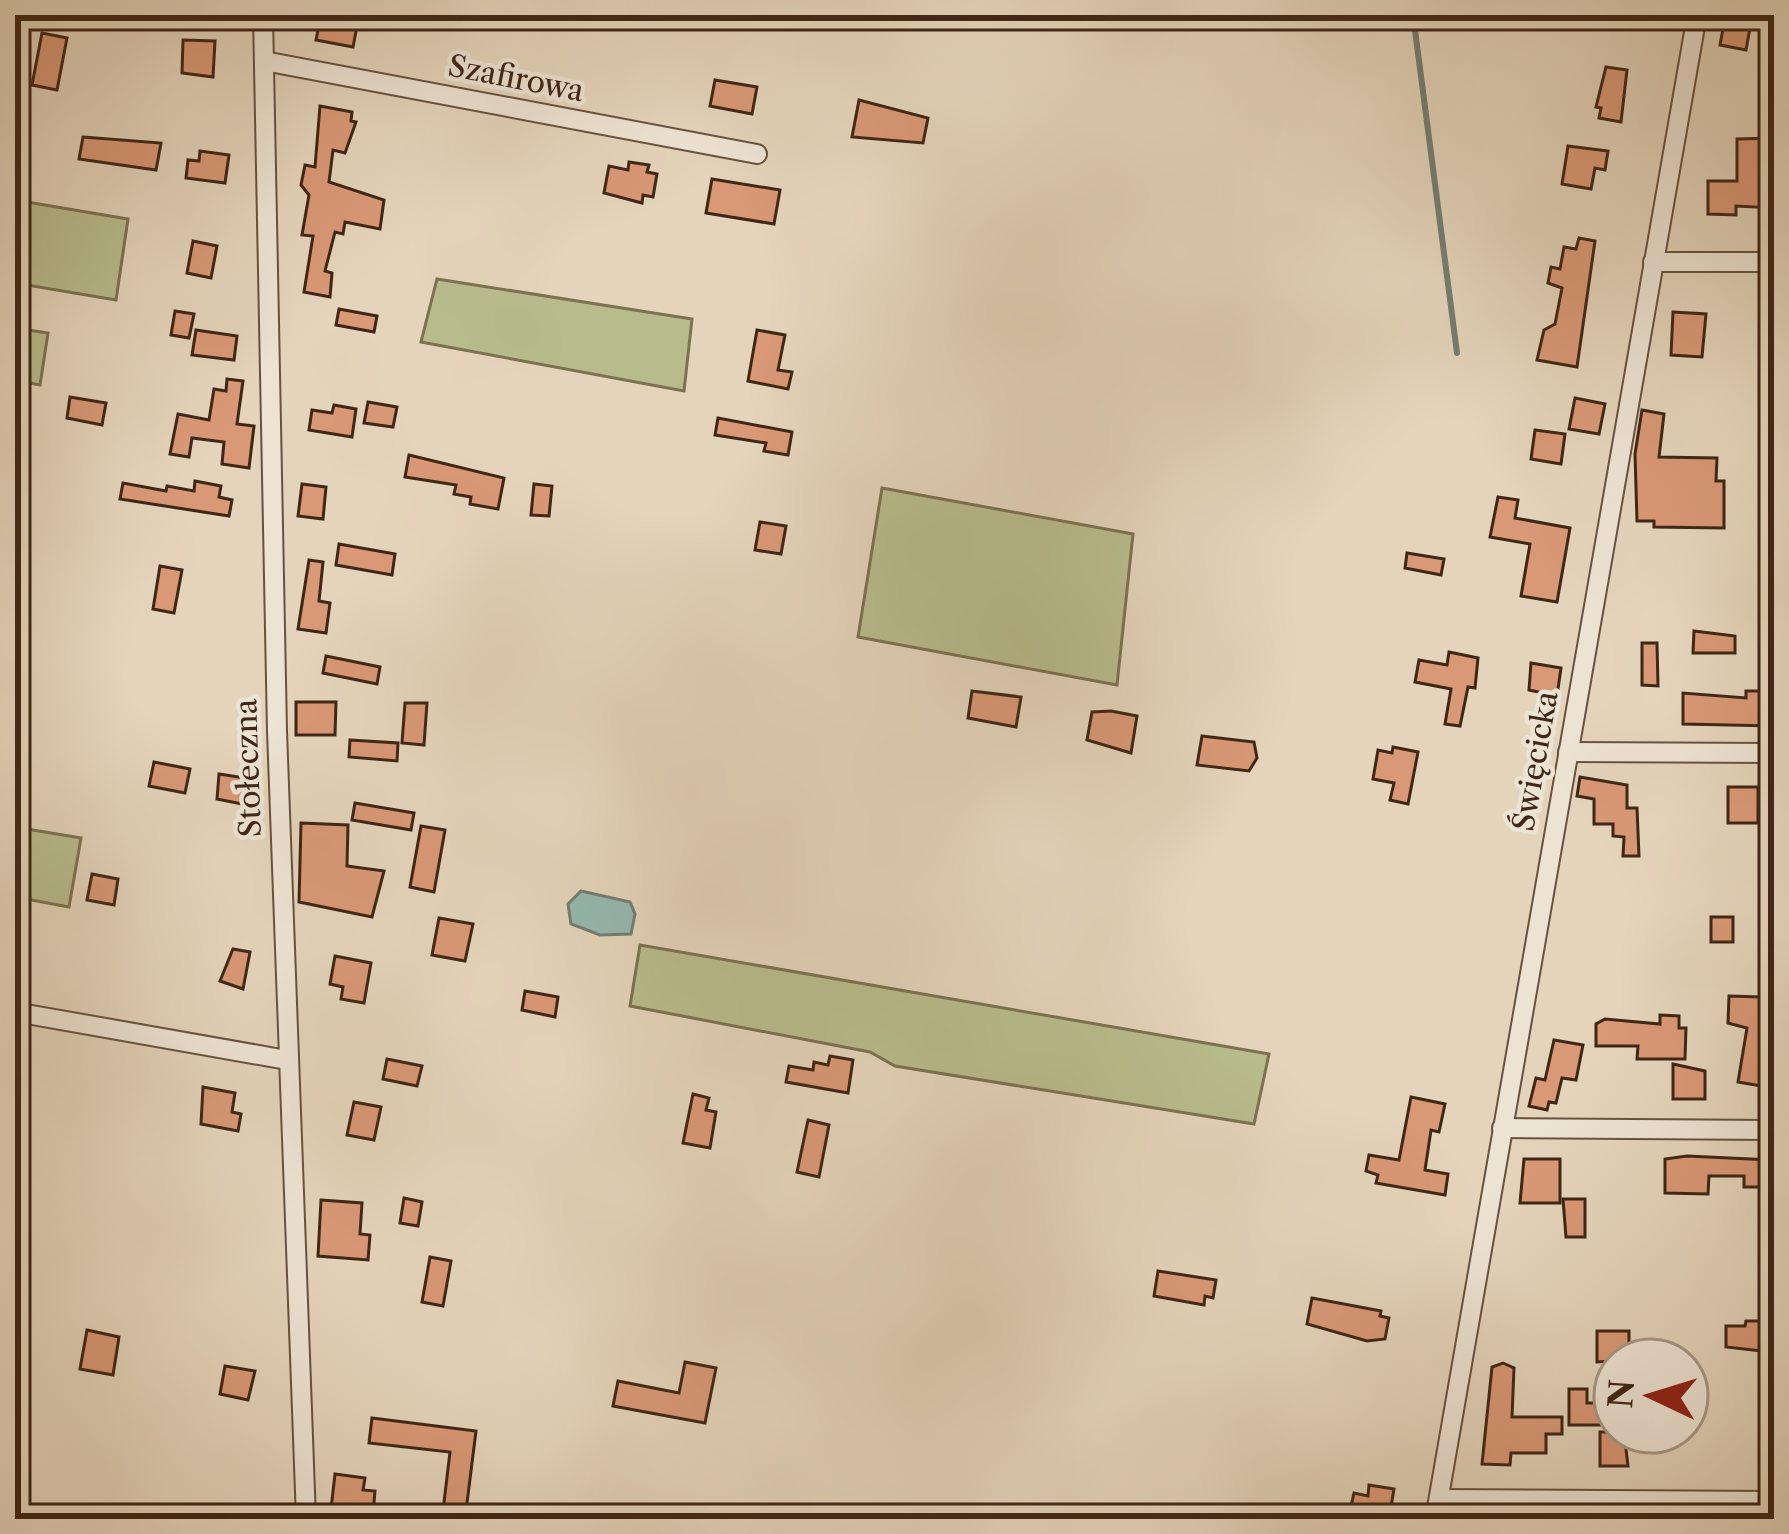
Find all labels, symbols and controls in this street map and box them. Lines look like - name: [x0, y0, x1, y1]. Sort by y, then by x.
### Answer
- street label: Szafirowa: [445, 47, 587, 109]
- street label: Święcicka: [1504, 688, 1566, 834]
- street label: Stołeczna: [227, 698, 269, 838]
- north arrow: [1591, 1336, 1711, 1456]
- text: N: [1600, 1378, 1643, 1410]

